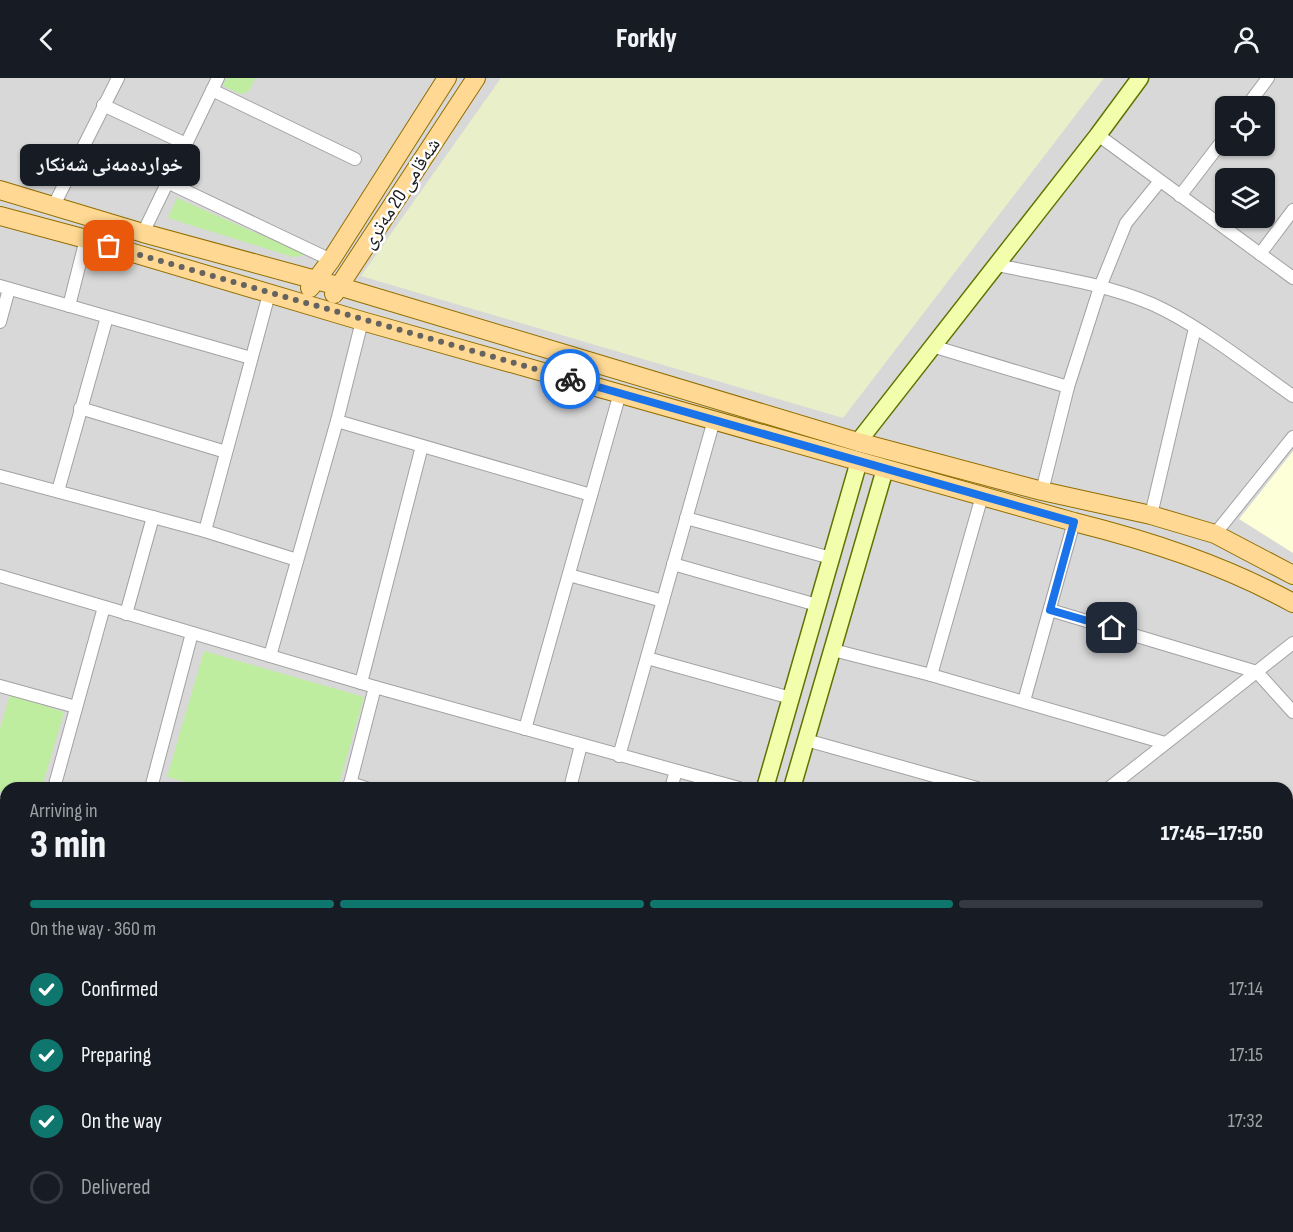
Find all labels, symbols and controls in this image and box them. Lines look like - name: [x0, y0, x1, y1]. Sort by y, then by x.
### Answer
- icon: back: [30, 23, 63, 56]
- text: Forkly: [616, 23, 677, 55]
- icon: person: [1230, 23, 1263, 56]
- map controls: [1215, 96, 1275, 228]
- button: locate: [1215, 96, 1275, 156]
- street label: شەقامی 20 مەتری: [356, 134, 446, 254]
- callout: خواردەمەنی شەنکار: [19, 144, 199, 186]
- text: خواردەمەنی شەنکار: [37, 153, 183, 177]
- button: layers: [1215, 168, 1275, 228]
- pin: [83, 220, 134, 271]
- icon: bag: [92, 229, 125, 262]
- courier: [540, 349, 600, 409]
- icon: bike: [554, 363, 587, 396]
- pin: [1086, 602, 1137, 653]
- icon: home: [1095, 611, 1128, 644]
- text: Arriving in: [30, 799, 98, 823]
- text: 17:45–17:50: [1161, 820, 1263, 847]
- text: 3 min: [30, 822, 106, 869]
- text: On the way · 360 m: [30, 917, 156, 941]
- icon: check: [30, 973, 63, 1006]
- text: Confirmed: [81, 976, 158, 1003]
- text: 17:14: [1229, 977, 1263, 1001]
- icon: check: [30, 1039, 63, 1072]
- text: Preparing: [81, 1042, 151, 1069]
- text: 17:15: [1229, 1043, 1263, 1067]
- icon: check: [30, 1105, 63, 1138]
- text: On the way: [81, 1108, 162, 1135]
- text: 17:32: [1228, 1109, 1263, 1133]
- text: Delivered: [81, 1174, 150, 1201]

